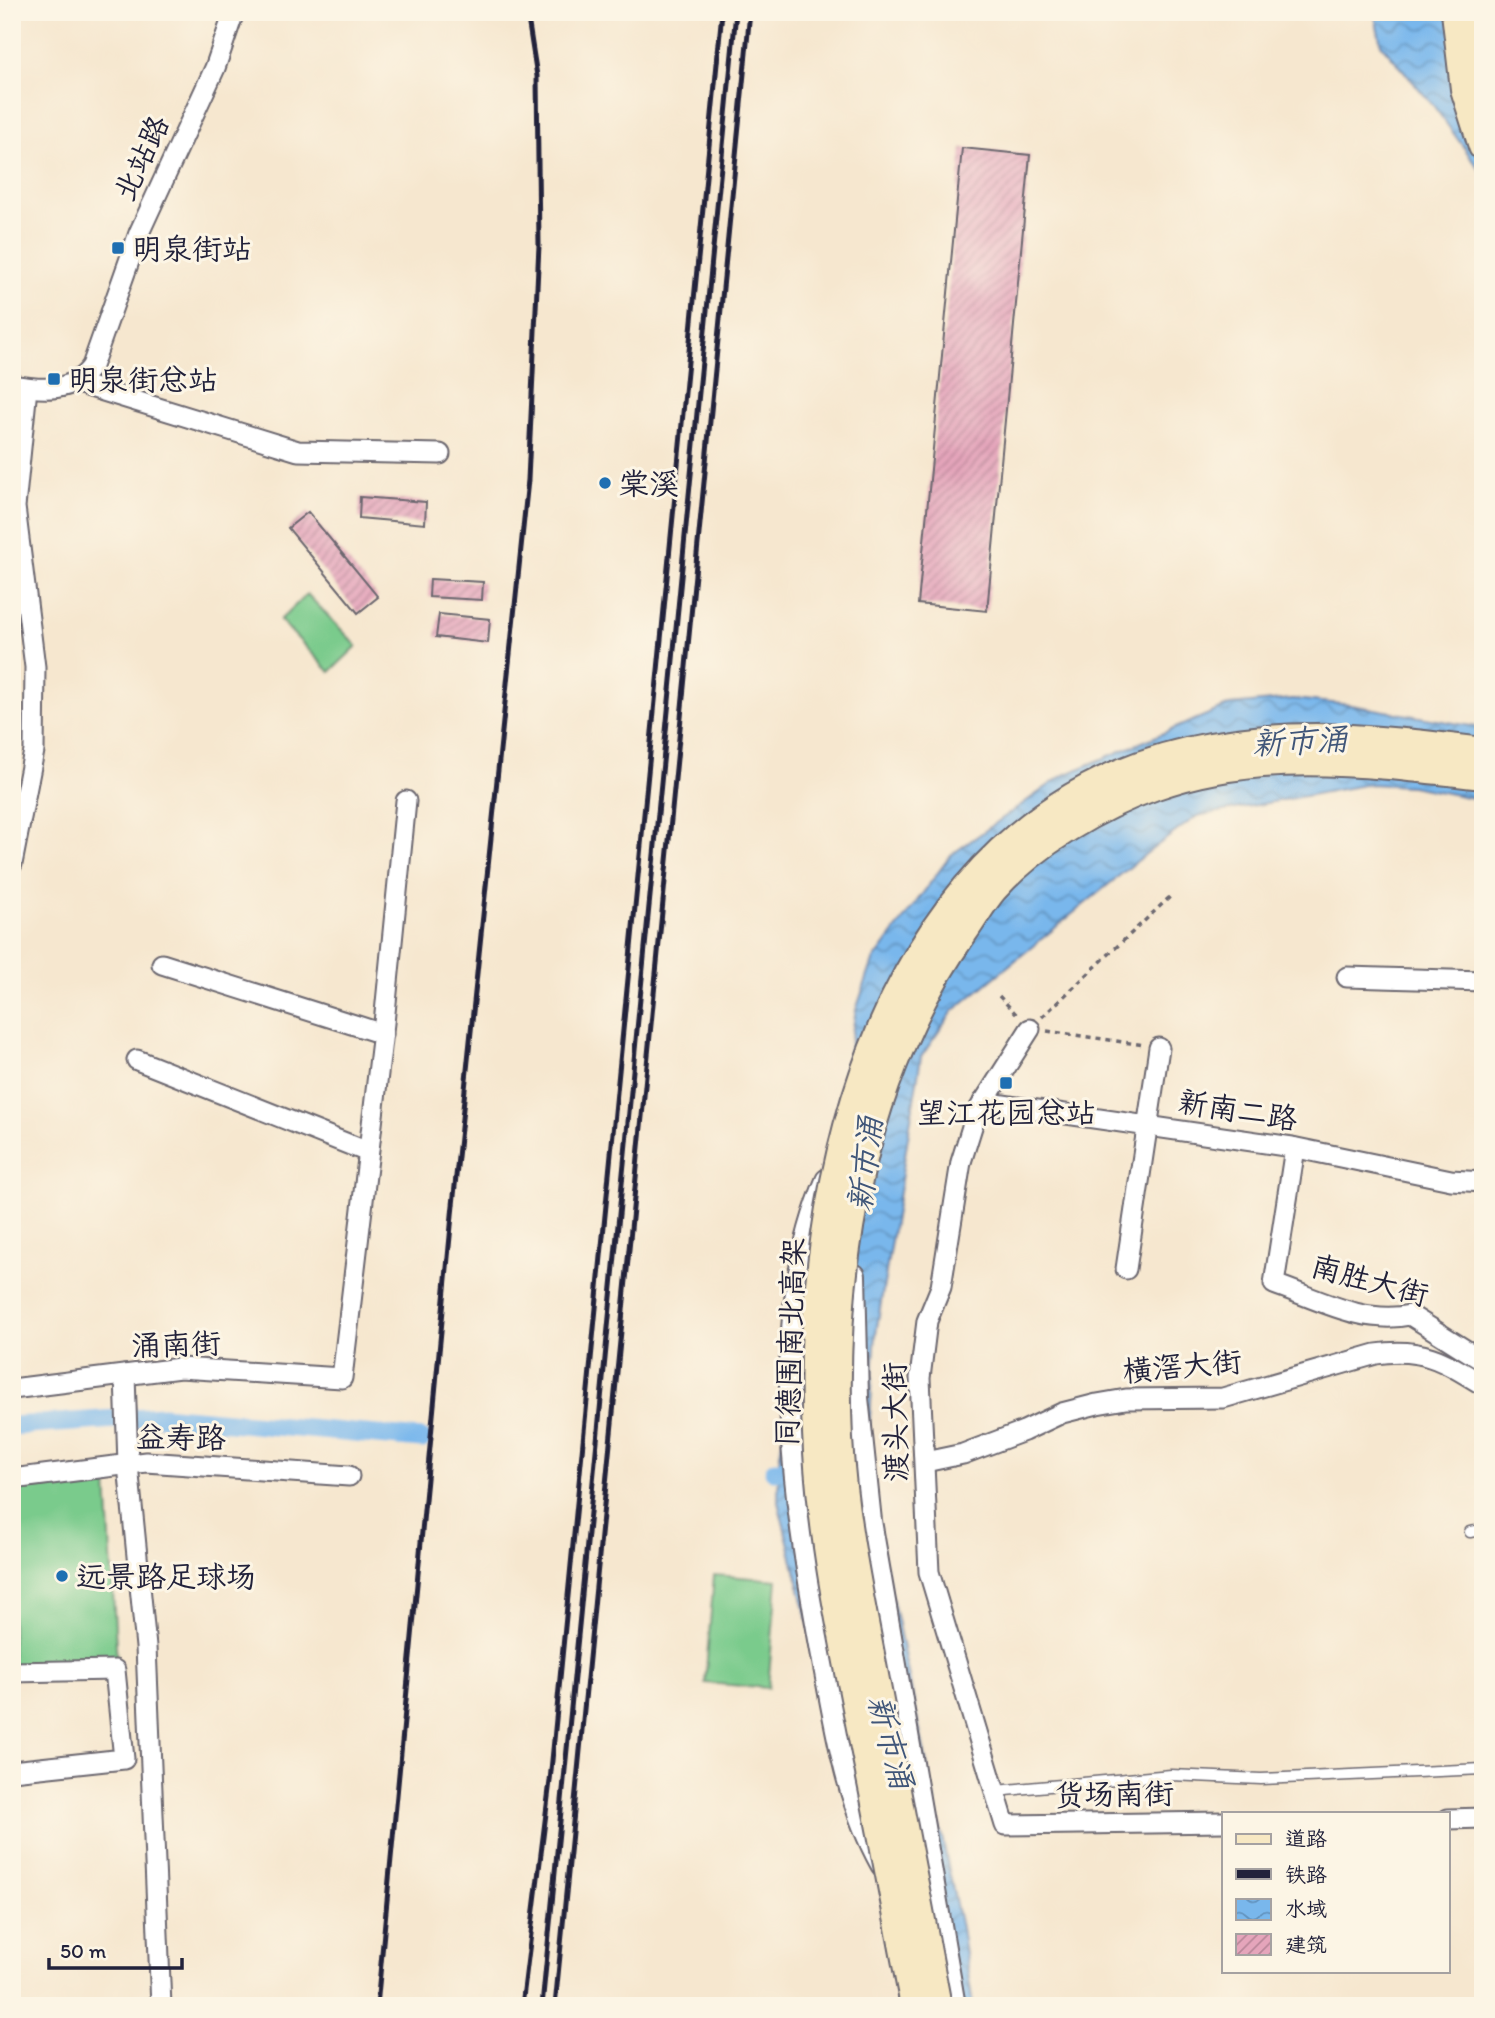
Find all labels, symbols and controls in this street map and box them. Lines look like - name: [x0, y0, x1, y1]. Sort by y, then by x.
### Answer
- street label: 北站路: [105, 109, 177, 207]
- place label: 明泉街站: [132, 230, 252, 267]
- marker: 明泉街站: [110, 240, 126, 256]
- place label: 明泉街总站: [68, 361, 218, 398]
- marker: 明泉街总站: [46, 371, 62, 387]
- place label: 棠溪: [619, 465, 679, 502]
- marker: 棠溪: [597, 475, 613, 491]
- water label: 新市涌: [1251, 719, 1350, 762]
- marker: 望江花园总站: [998, 1075, 1014, 1091]
- street label: 新南二路: [1176, 1082, 1300, 1138]
- place label: 望江花园总站: [916, 1094, 1096, 1131]
- water label: 新市涌: [840, 1113, 890, 1214]
- street label: 同德围南北高架: [768, 1236, 812, 1448]
- street label: 南胜大街: [1307, 1247, 1433, 1313]
- street label: 涌南街: [130, 1324, 222, 1364]
- street label: 横滘大街: [1121, 1342, 1243, 1390]
- street label: 渡头大街: [875, 1362, 915, 1482]
- street label: 益寿路: [136, 1418, 226, 1456]
- place label: 远景路足球场: [76, 1558, 256, 1595]
- marker: 远景路足球场: [54, 1568, 70, 1584]
- water label: 新市涌: [860, 1691, 922, 1794]
- street label: 货场南街: [1054, 1774, 1174, 1814]
- legend: [1222, 1812, 1450, 1972]
- text: 道路: [1285, 1826, 1327, 1851]
- text: 铁路: [1285, 1862, 1327, 1887]
- text: 水域: [1285, 1896, 1327, 1921]
- scale bar: [49, 1927, 182, 1971]
- text: 建筑: [1285, 1932, 1327, 1957]
- text: 50 m: [60, 1938, 107, 1963]

